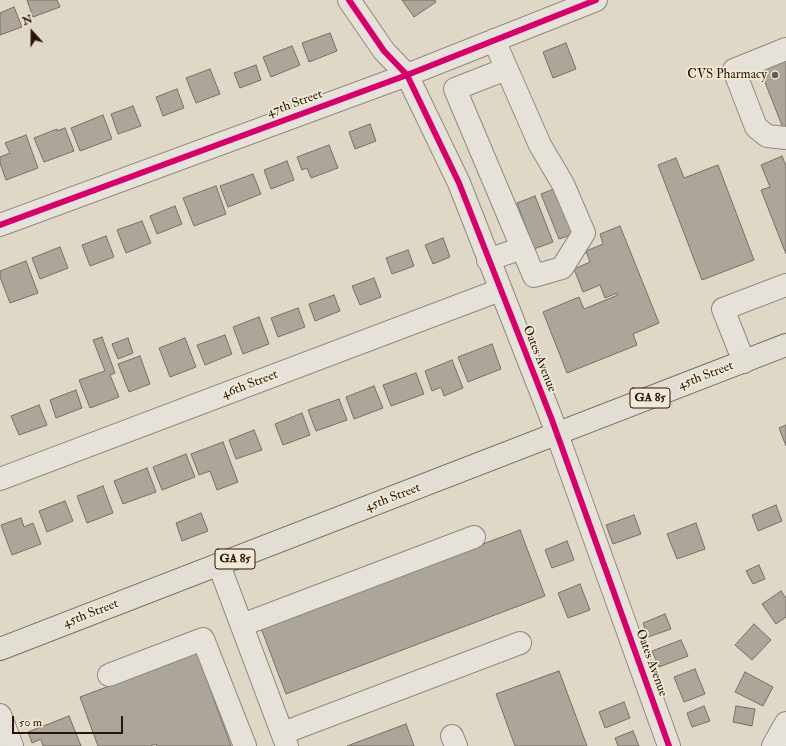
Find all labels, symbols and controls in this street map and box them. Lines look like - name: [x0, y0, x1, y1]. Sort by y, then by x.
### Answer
- north arrow: [12, 12, 52, 52]
- text: N: [21, 12, 34, 28]
- place label: CVS Pharmacy: [687, 67, 767, 83]
- marker: CVS Pharmacy: [770, 70, 780, 80]
- street label: 47th Street: [265, 87, 325, 121]
- street label: Oates Avenue: [519, 323, 559, 395]
- street label: 45th Street: [676, 358, 736, 394]
- street label: 46th Street: [220, 367, 280, 403]
- road number: GA 85: [630, 388, 670, 408]
- street label: 45th Street: [363, 480, 423, 516]
- road number: GA 85: [215, 549, 255, 569]
- street label: 45th Street: [61, 596, 121, 632]
- street label: Oates Avenue: [632, 627, 670, 699]
- scale bar: [14, 708, 125, 734]
- text: 50 m: [19, 715, 42, 730]

